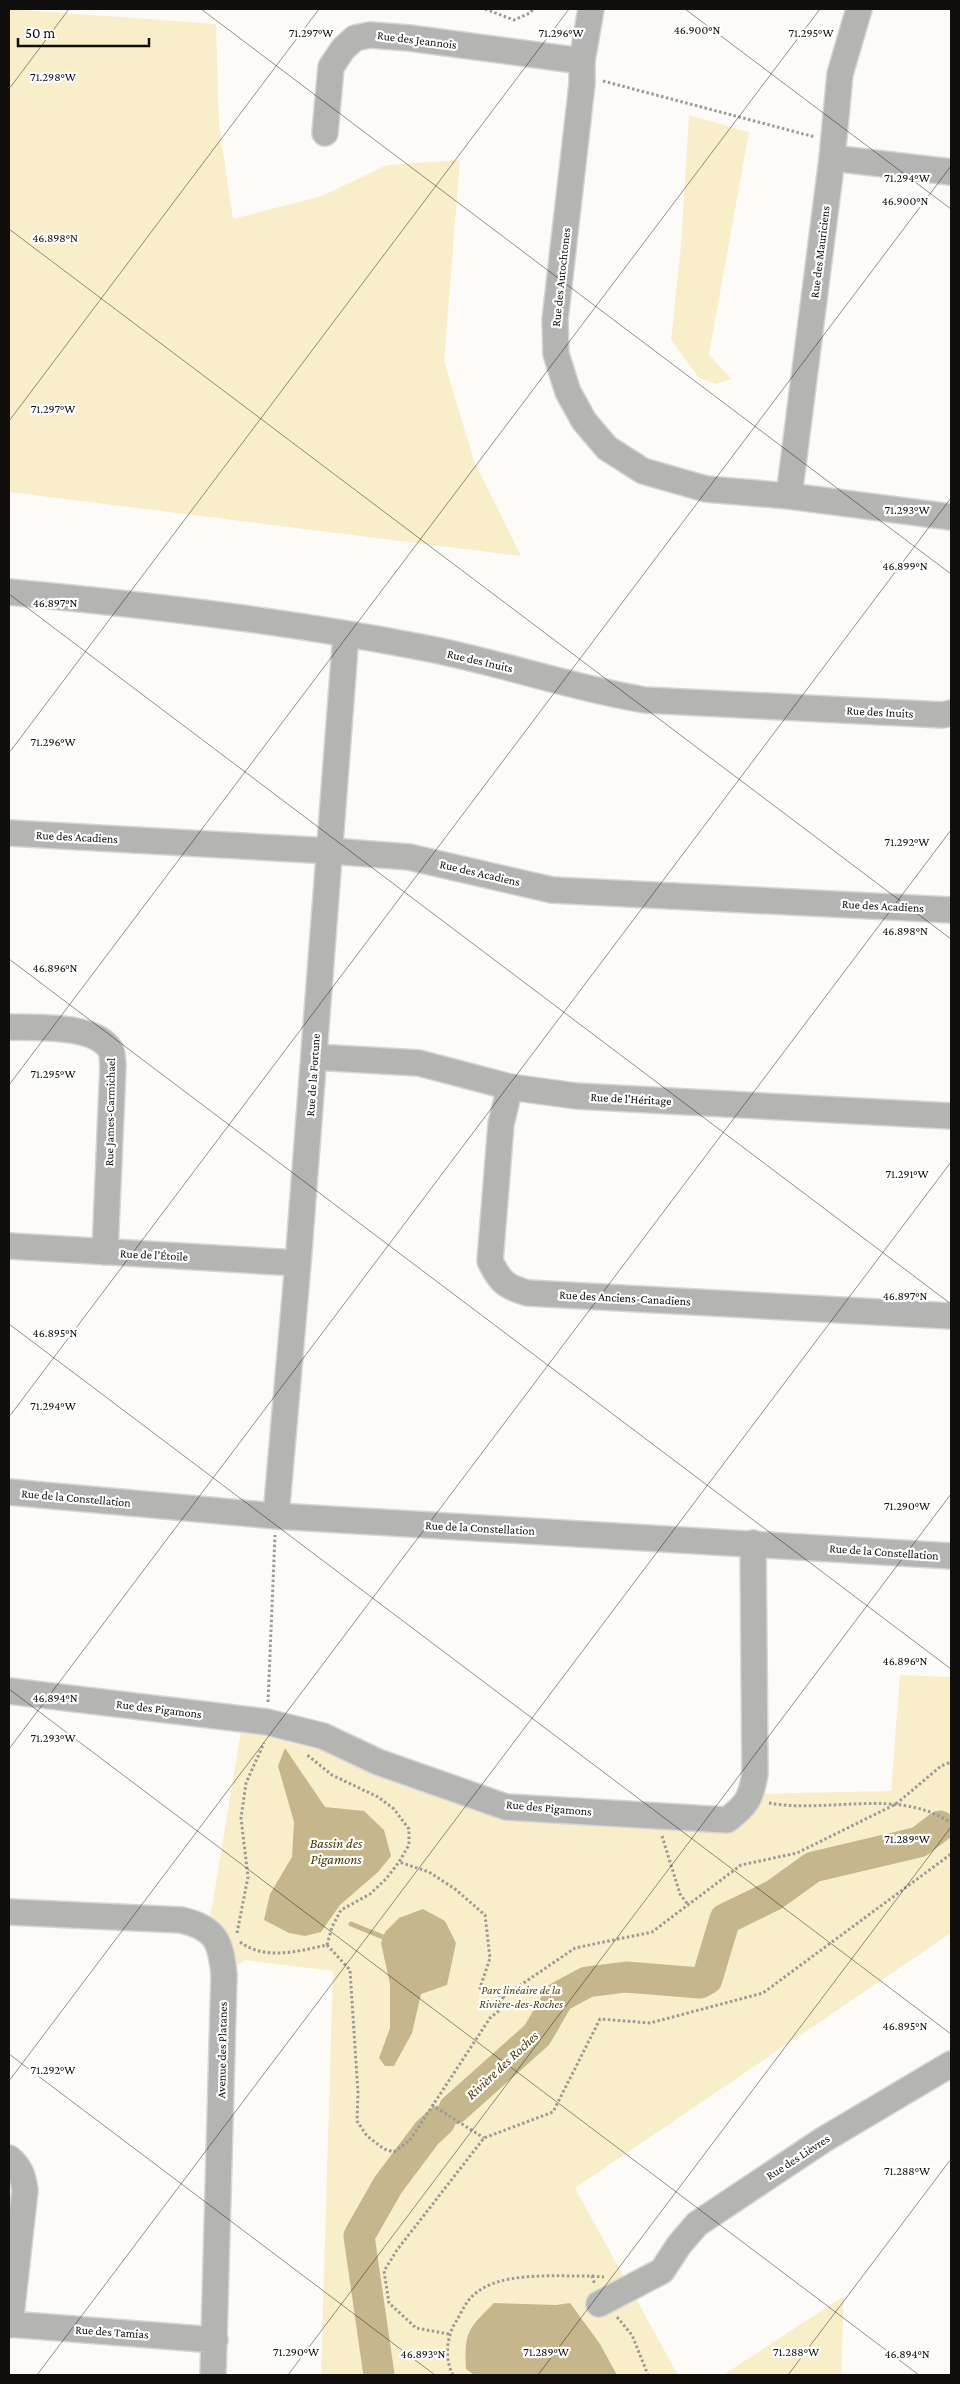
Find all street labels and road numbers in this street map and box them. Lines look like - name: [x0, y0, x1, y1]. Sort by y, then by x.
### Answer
- street label: Rue des Jeannois: [376, 28, 458, 52]
- street label: Rue des Mauriciens: [807, 205, 833, 299]
- street label: Rue des Autochtones: [549, 227, 573, 327]
- street label: Rue des Inuits: [446, 647, 515, 675]
- street label: Rue des Inuits: [846, 703, 914, 721]
- street label: Rue des Acadiens: [36, 828, 119, 846]
- street label: Rue des Acadiens: [438, 857, 522, 889]
- street label: Rue des Acadiens: [842, 897, 925, 915]
- street label: Rue de la Fortune: [303, 1033, 323, 1117]
- street label: Rue James-Carmichael: [102, 1058, 118, 1166]
- street label: Rue de l'Héritage: [590, 1090, 672, 1108]
- street label: Rue de l'Étoile: [120, 1246, 188, 1264]
- street label: Rue des Anciens-Canadiens: [559, 1288, 691, 1308]
- street label: Rue de la Constellation: [21, 1486, 132, 1510]
- street label: Rue de la Constellation: [425, 1518, 536, 1538]
- street label: Rue de la Constellation: [829, 1541, 940, 1563]
- street label: Rue des Pigamons: [115, 1697, 203, 1721]
- street label: Rue des Pigamons: [505, 1797, 593, 1819]
- street label: Avenue des Platanes: [214, 2001, 230, 2099]
- street label: Rue des Lièvres: [764, 2131, 833, 2183]
- street label: Rue des Tamias: [75, 2322, 150, 2342]

